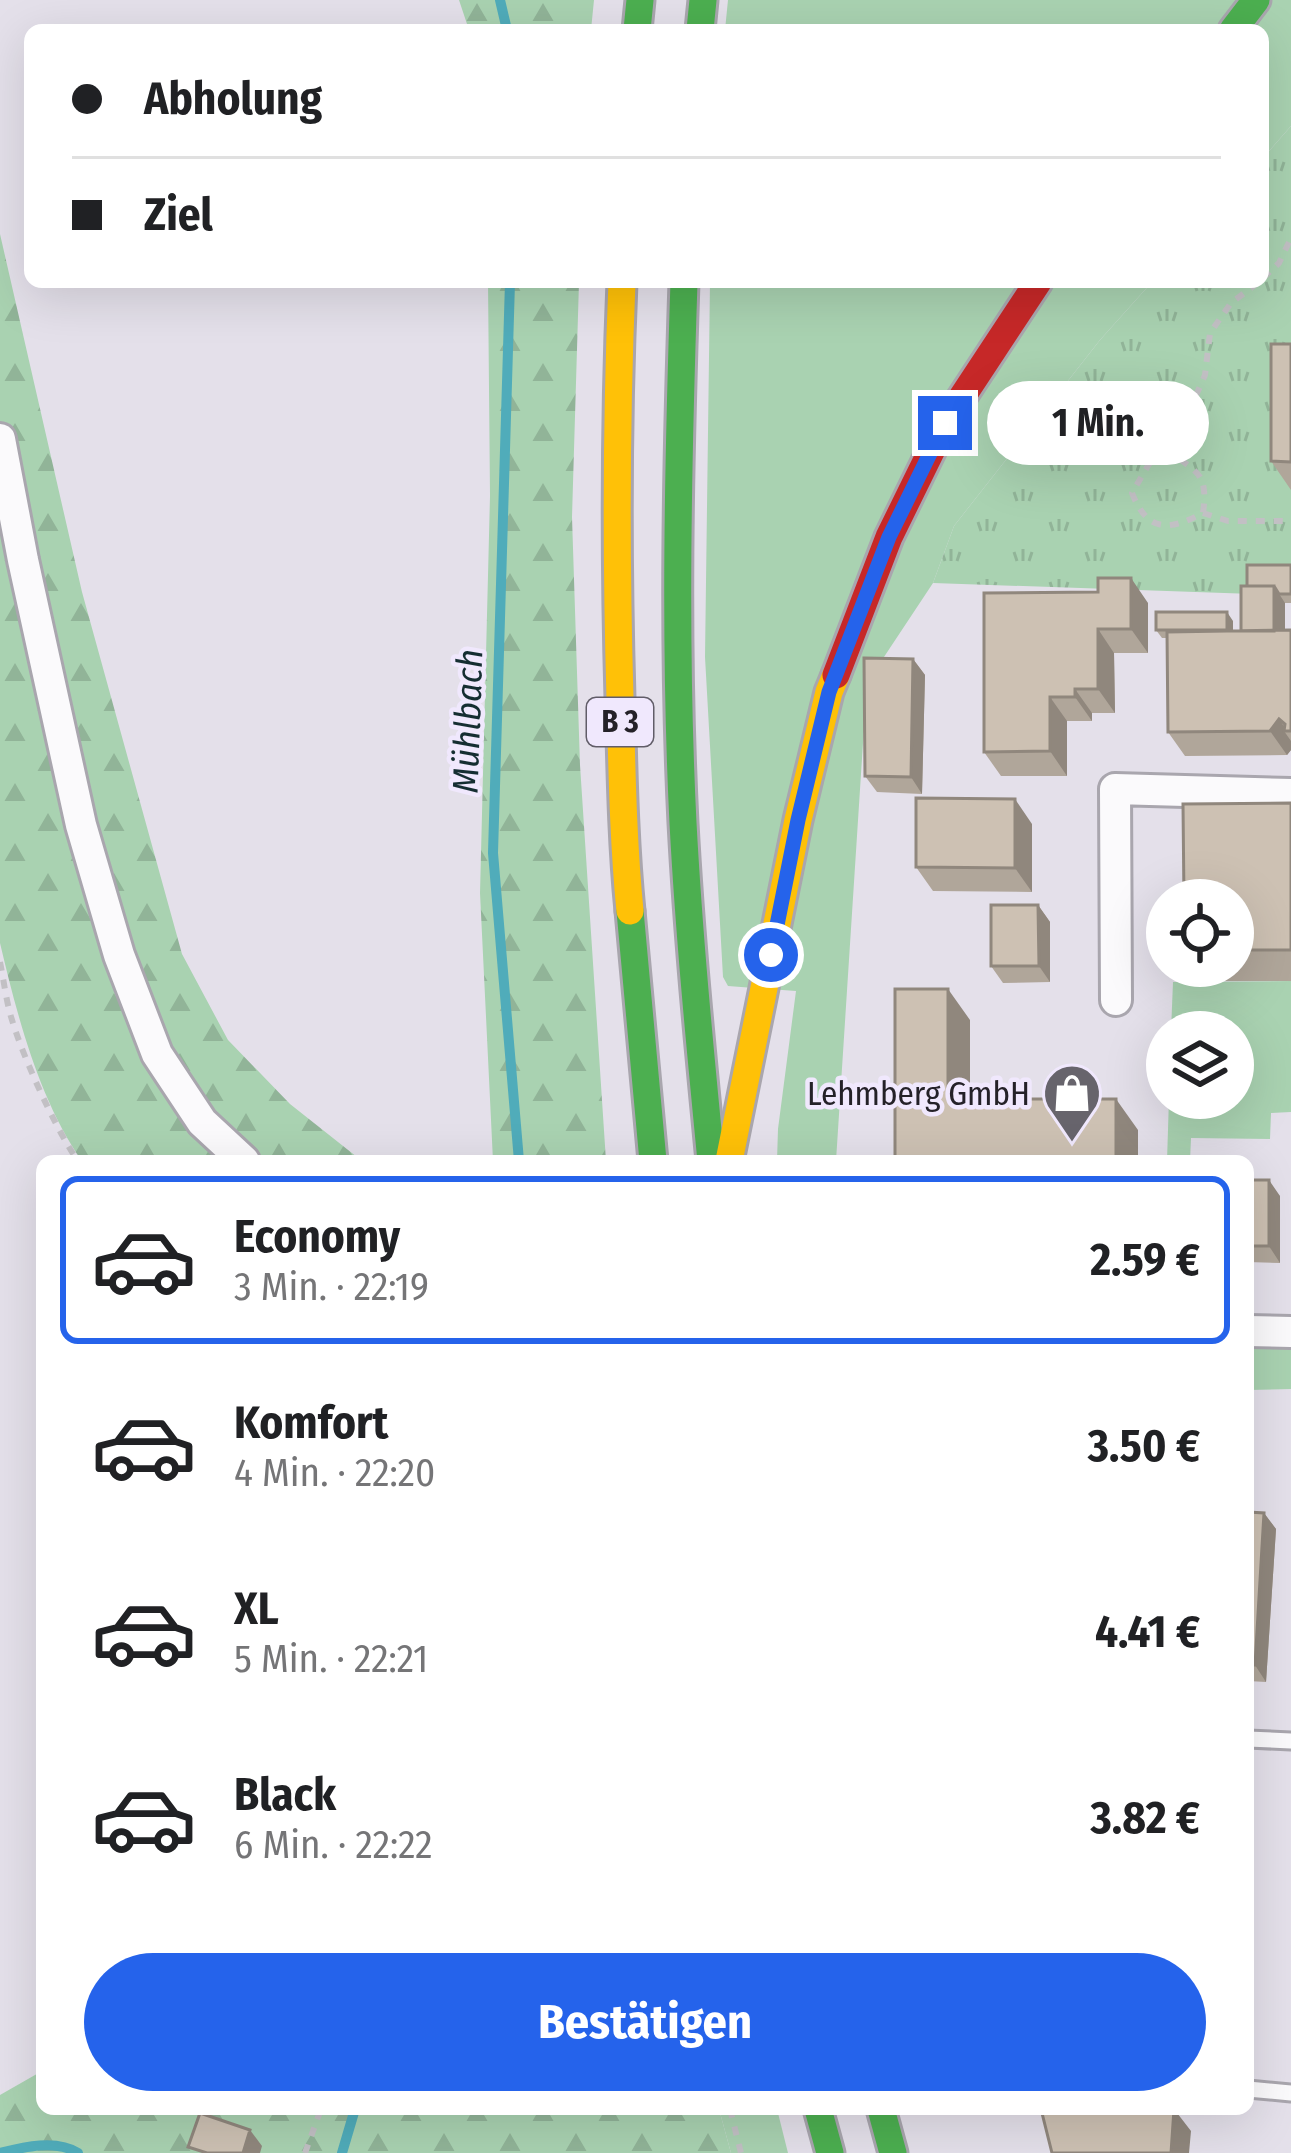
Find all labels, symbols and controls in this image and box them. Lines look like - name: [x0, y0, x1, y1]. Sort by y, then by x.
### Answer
- text: Abholung: [144, 72, 322, 126]
- text: Ziel: [144, 188, 213, 242]
- callout: 1 Min.: [987, 381, 1209, 465]
- route end: [918, 396, 972, 450]
- text: 1 Min.: [1052, 400, 1144, 446]
- water label: Mühlbach: [443, 648, 493, 794]
- road number: B 3: [587, 698, 653, 746]
- map controls: [1146, 879, 1254, 1119]
- button: locate: [1146, 879, 1254, 987]
- route start: [744, 928, 798, 982]
- button: layers: [1146, 1011, 1254, 1119]
- shop icon: Lehmberg GmbH: [1041, 1062, 1103, 1144]
- place label: Lehmberg GmbH: [807, 1074, 1030, 1114]
- icon: car: [90, 1206, 198, 1314]
- text: Economy: [234, 1210, 400, 1264]
- text: 2.59 €: [1090, 1233, 1200, 1287]
- text: 3 Min. · 22:19: [234, 1264, 429, 1310]
- icon: car: [90, 1392, 198, 1500]
- text: Komfort: [234, 1396, 388, 1450]
- text: 3.50 €: [1088, 1419, 1200, 1473]
- text: 4 Min. · 22:20: [234, 1450, 435, 1496]
- icon: car: [90, 1578, 198, 1686]
- text: XL: [234, 1582, 279, 1636]
- text: 4.41 €: [1095, 1605, 1200, 1659]
- text: 5 Min. · 22:21: [234, 1636, 428, 1682]
- icon: car: [90, 1764, 198, 1872]
- text: Black: [234, 1768, 336, 1822]
- text: 3.82 €: [1091, 1791, 1200, 1845]
- text: 6 Min. · 22:22: [234, 1822, 433, 1868]
- button: Bestätigen: [84, 1953, 1206, 2091]

